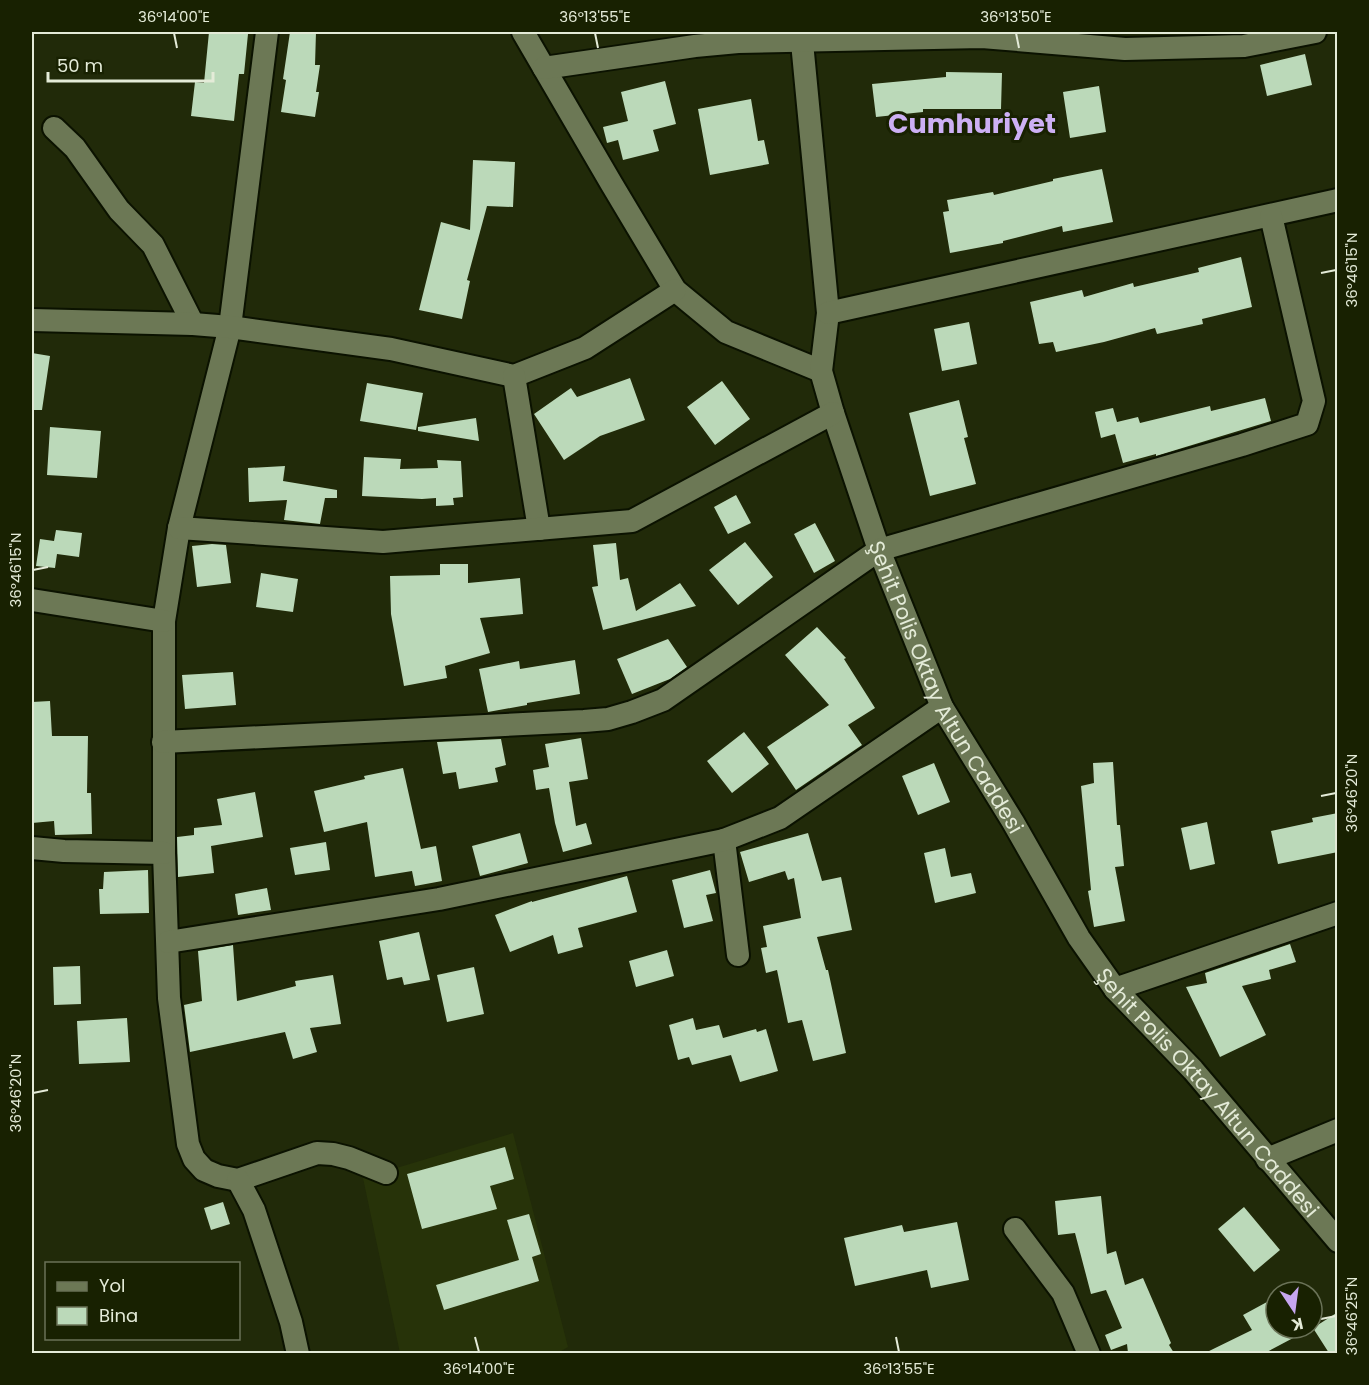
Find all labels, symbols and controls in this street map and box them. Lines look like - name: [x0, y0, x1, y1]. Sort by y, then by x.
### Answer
- text: 36°14'00"E: [138, 6, 210, 27]
- text: 36°13'55"E: [559, 6, 631, 27]
- text: 36°13'50"E: [980, 6, 1052, 27]
- scale bar: [48, 45, 213, 83]
- text: 50 m: [57, 53, 103, 78]
- district label: Cumhuriyet: [888, 105, 1056, 142]
- text: 36°46'15"N: [1341, 232, 1362, 308]
- text: 36°46'15"N: [5, 532, 26, 608]
- street label: Şehit Polis Oktay Altun Caddesi: [862, 537, 1031, 839]
- text: 36°46'20"N: [1341, 754, 1362, 832]
- street label: Şehit Polis Oktay Altun Caddesi: [1090, 962, 1326, 1223]
- text: 36°46'20"N: [5, 1054, 26, 1132]
- legend: [45, 1262, 240, 1340]
- text: Yol: [99, 1273, 125, 1298]
- text: 36°46'25"N: [1341, 1277, 1362, 1355]
- north arrow: [1264, 1280, 1324, 1340]
- text: Bina: [99, 1303, 138, 1328]
- text: K: [1289, 1312, 1305, 1337]
- text: 36°14'00"E: [443, 1358, 515, 1379]
- text: 36°13'55"E: [863, 1358, 935, 1379]

